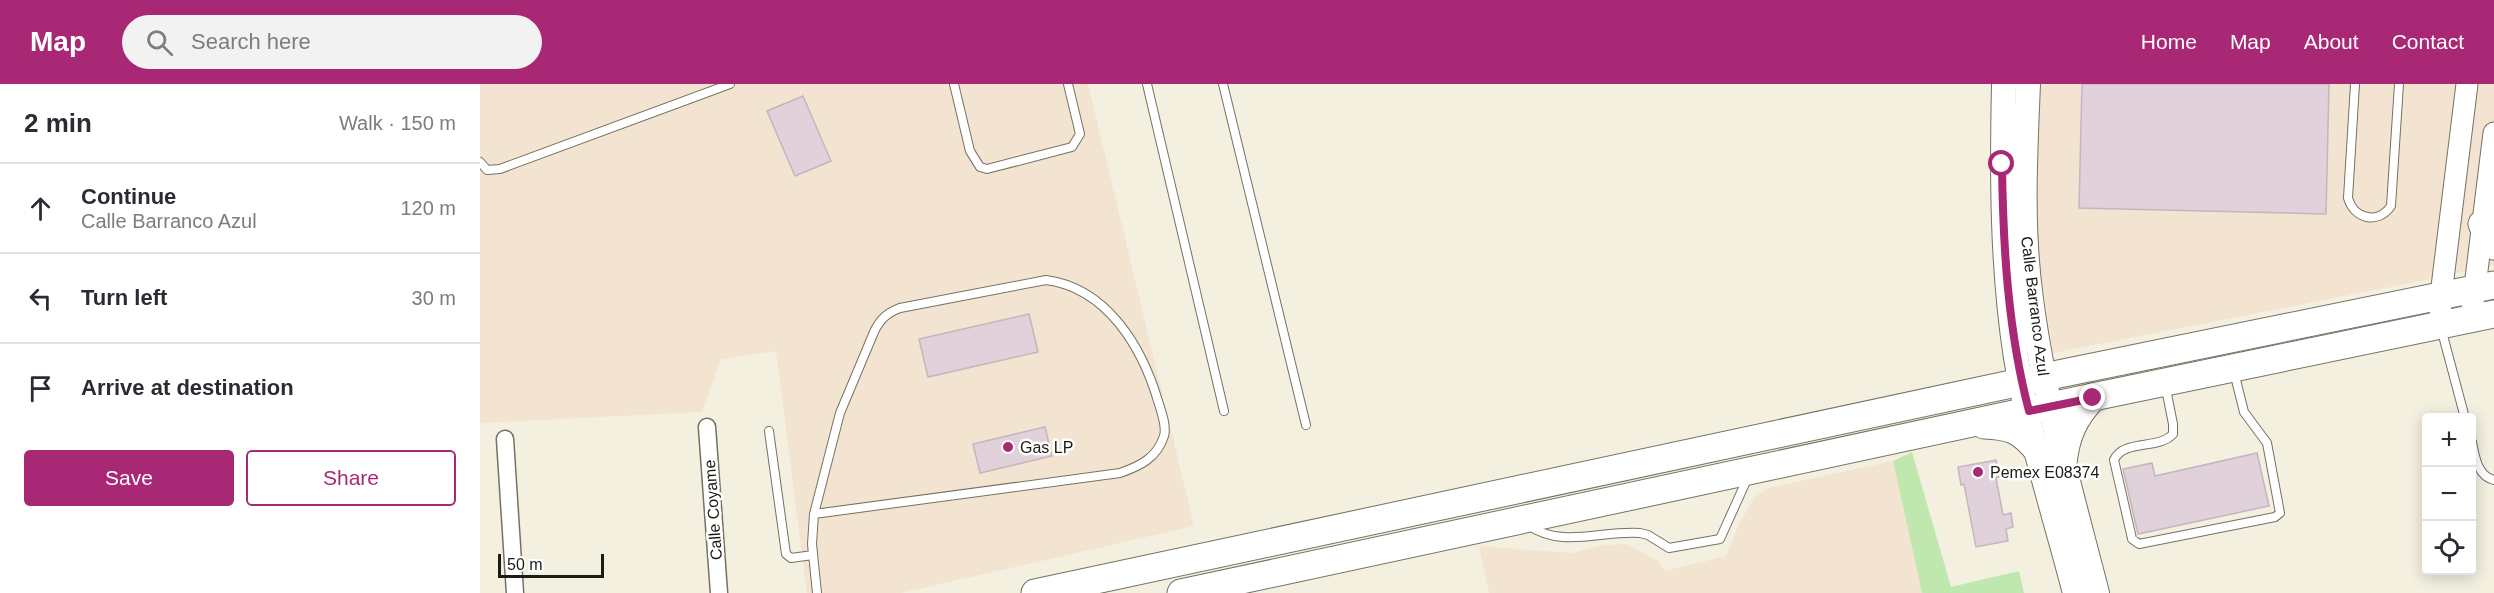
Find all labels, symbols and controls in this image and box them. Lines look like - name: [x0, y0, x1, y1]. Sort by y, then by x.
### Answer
- search box: [122, 15, 542, 69]
- text: Map: [30, 26, 86, 57]
- icon: search: [143, 26, 176, 59]
- text: Search here: [191, 29, 311, 54]
- text: Home: [2141, 30, 2197, 53]
- text: Map: [2230, 30, 2271, 53]
- text: About: [2304, 30, 2359, 53]
- text: Contact: [2392, 30, 2464, 53]
- text: 2 min: [24, 108, 92, 138]
- text: Walk · 150 m: [339, 112, 456, 134]
- route start: [1988, 150, 2014, 176]
- text: Continue: [81, 184, 176, 209]
- icon: ahead: [24, 192, 57, 225]
- text: 120 m: [400, 197, 456, 219]
- text: Calle Barranco Azul: [81, 210, 257, 232]
- street label: Calle Barranco Azul: [2018, 235, 2052, 377]
- icon: left: [24, 282, 57, 315]
- text: Turn left: [81, 285, 167, 310]
- text: 30 m: [412, 287, 456, 309]
- icon: arrive: [24, 372, 57, 405]
- text: Arrive at destination: [81, 375, 294, 400]
- route end: [2079, 384, 2105, 410]
- map controls: [2422, 413, 2476, 575]
- button: +: [2422, 413, 2476, 467]
- place label: Gas LP: [1020, 439, 1073, 456]
- marker: Gas LP: [1001, 440, 1015, 454]
- button: Save: [24, 450, 234, 506]
- button: Share: [246, 450, 456, 506]
- street label: Calle Coyame: [701, 459, 725, 561]
- place label: Pemex E08374: [1990, 464, 2100, 481]
- marker: Pemex E08374: [1971, 465, 1985, 479]
- button: −: [2422, 467, 2476, 521]
- button: locate: [2422, 521, 2476, 575]
- scale bar: [498, 551, 604, 578]
- text: 50 m: [507, 556, 543, 573]

